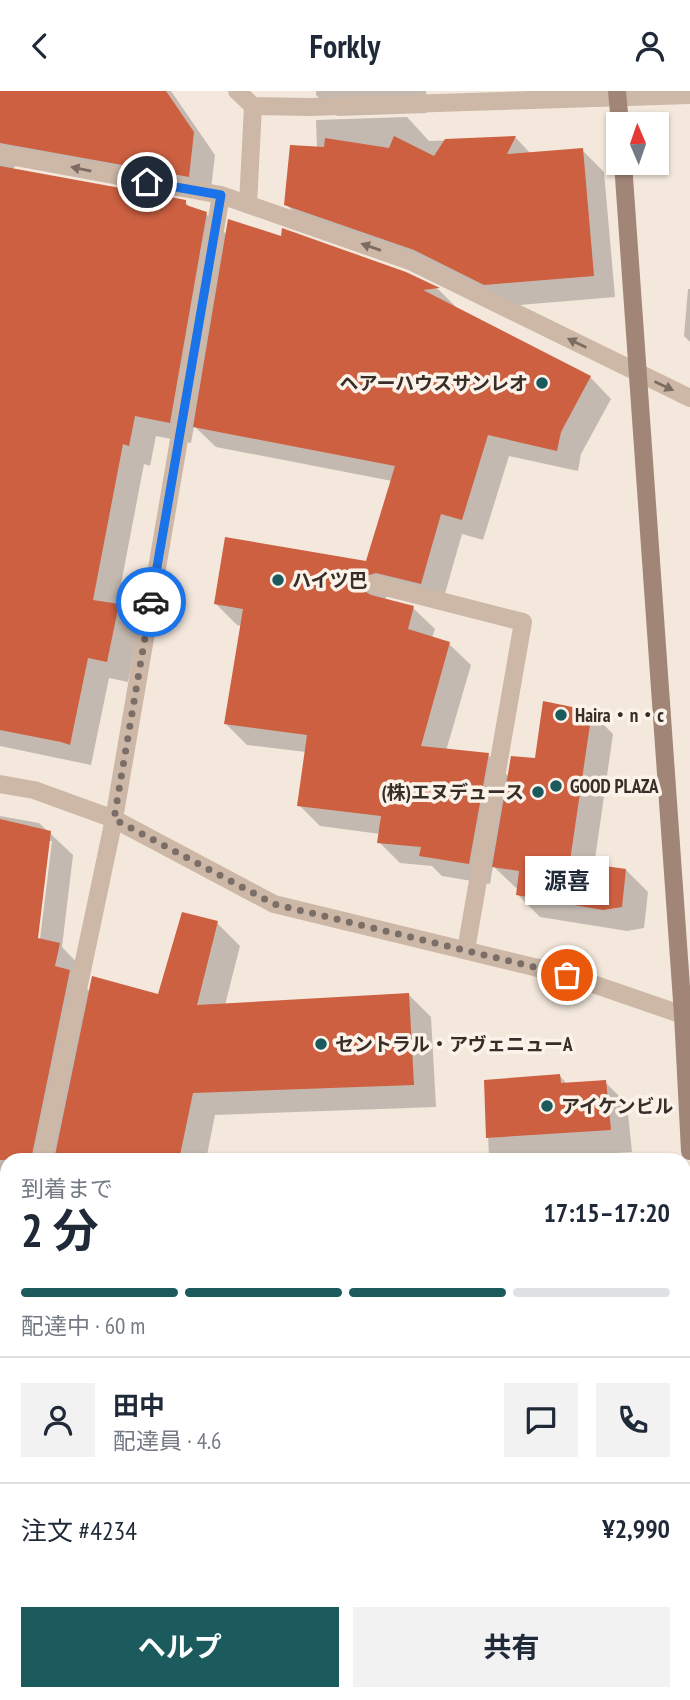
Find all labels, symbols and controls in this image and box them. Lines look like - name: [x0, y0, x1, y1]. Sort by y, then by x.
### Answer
- text: Forkly: [310, 25, 380, 67]
- icon: back: [21, 27, 59, 65]
- icon: person: [631, 27, 669, 65]
- north arrow: [606, 112, 668, 175]
- map controls: [606, 112, 669, 175]
- pin: [117, 152, 177, 212]
- icon: home: [128, 163, 166, 201]
- one-way arrow: [70, 164, 92, 175]
- one-way arrow: [360, 242, 381, 253]
- one-way arrow: [567, 338, 587, 349]
- place label: ヘアーハウスサンレオ: [340, 371, 528, 395]
- marker: ヘアーハウスサンレオ: [534, 375, 550, 391]
- one-way arrow: [654, 380, 674, 391]
- courier: [116, 567, 186, 637]
- place label: ハイツ巴: [292, 568, 368, 592]
- marker: ハイツ巴: [270, 572, 286, 588]
- icon: car: [132, 583, 170, 621]
- place label: Haira・n・c: [575, 703, 664, 727]
- marker: Haira・n・c: [553, 707, 569, 723]
- place label: GOOD PLAZA: [570, 774, 659, 798]
- marker: GOOD PLAZA: [548, 778, 564, 794]
- place label: (株)エヌデュース: [381, 780, 524, 804]
- marker: (株)エヌデュース: [530, 784, 546, 800]
- callout: 源喜: [525, 856, 609, 905]
- text: 源喜: [544, 866, 590, 895]
- pin: [537, 945, 597, 1005]
- icon: bag: [548, 956, 586, 994]
- place label: セントラル・アヴェニューA: [335, 1032, 573, 1056]
- marker: セントラル・アヴェニューA: [313, 1036, 329, 1052]
- place label: アイケンビル: [561, 1094, 673, 1118]
- marker: アイケンビル: [539, 1098, 555, 1114]
- text: 到着まで: [21, 1174, 113, 1203]
- text: 17:15–17:20: [543, 1196, 670, 1229]
- text: 2 分: [21, 1200, 98, 1260]
- text: 配達中 · 60 m: [21, 1311, 145, 1340]
- button: person: [21, 1383, 95, 1457]
- button: chat: [504, 1383, 578, 1457]
- button: phone: [596, 1383, 670, 1457]
- text: 田中: [113, 1389, 165, 1422]
- text: 配達員 · 4.6: [113, 1426, 221, 1455]
- text: ¥2,990: [602, 1512, 670, 1545]
- text: 注文 #4234: [21, 1514, 137, 1547]
- button: ヘルプ: [21, 1607, 339, 1687]
- button: 共有: [353, 1607, 670, 1687]

